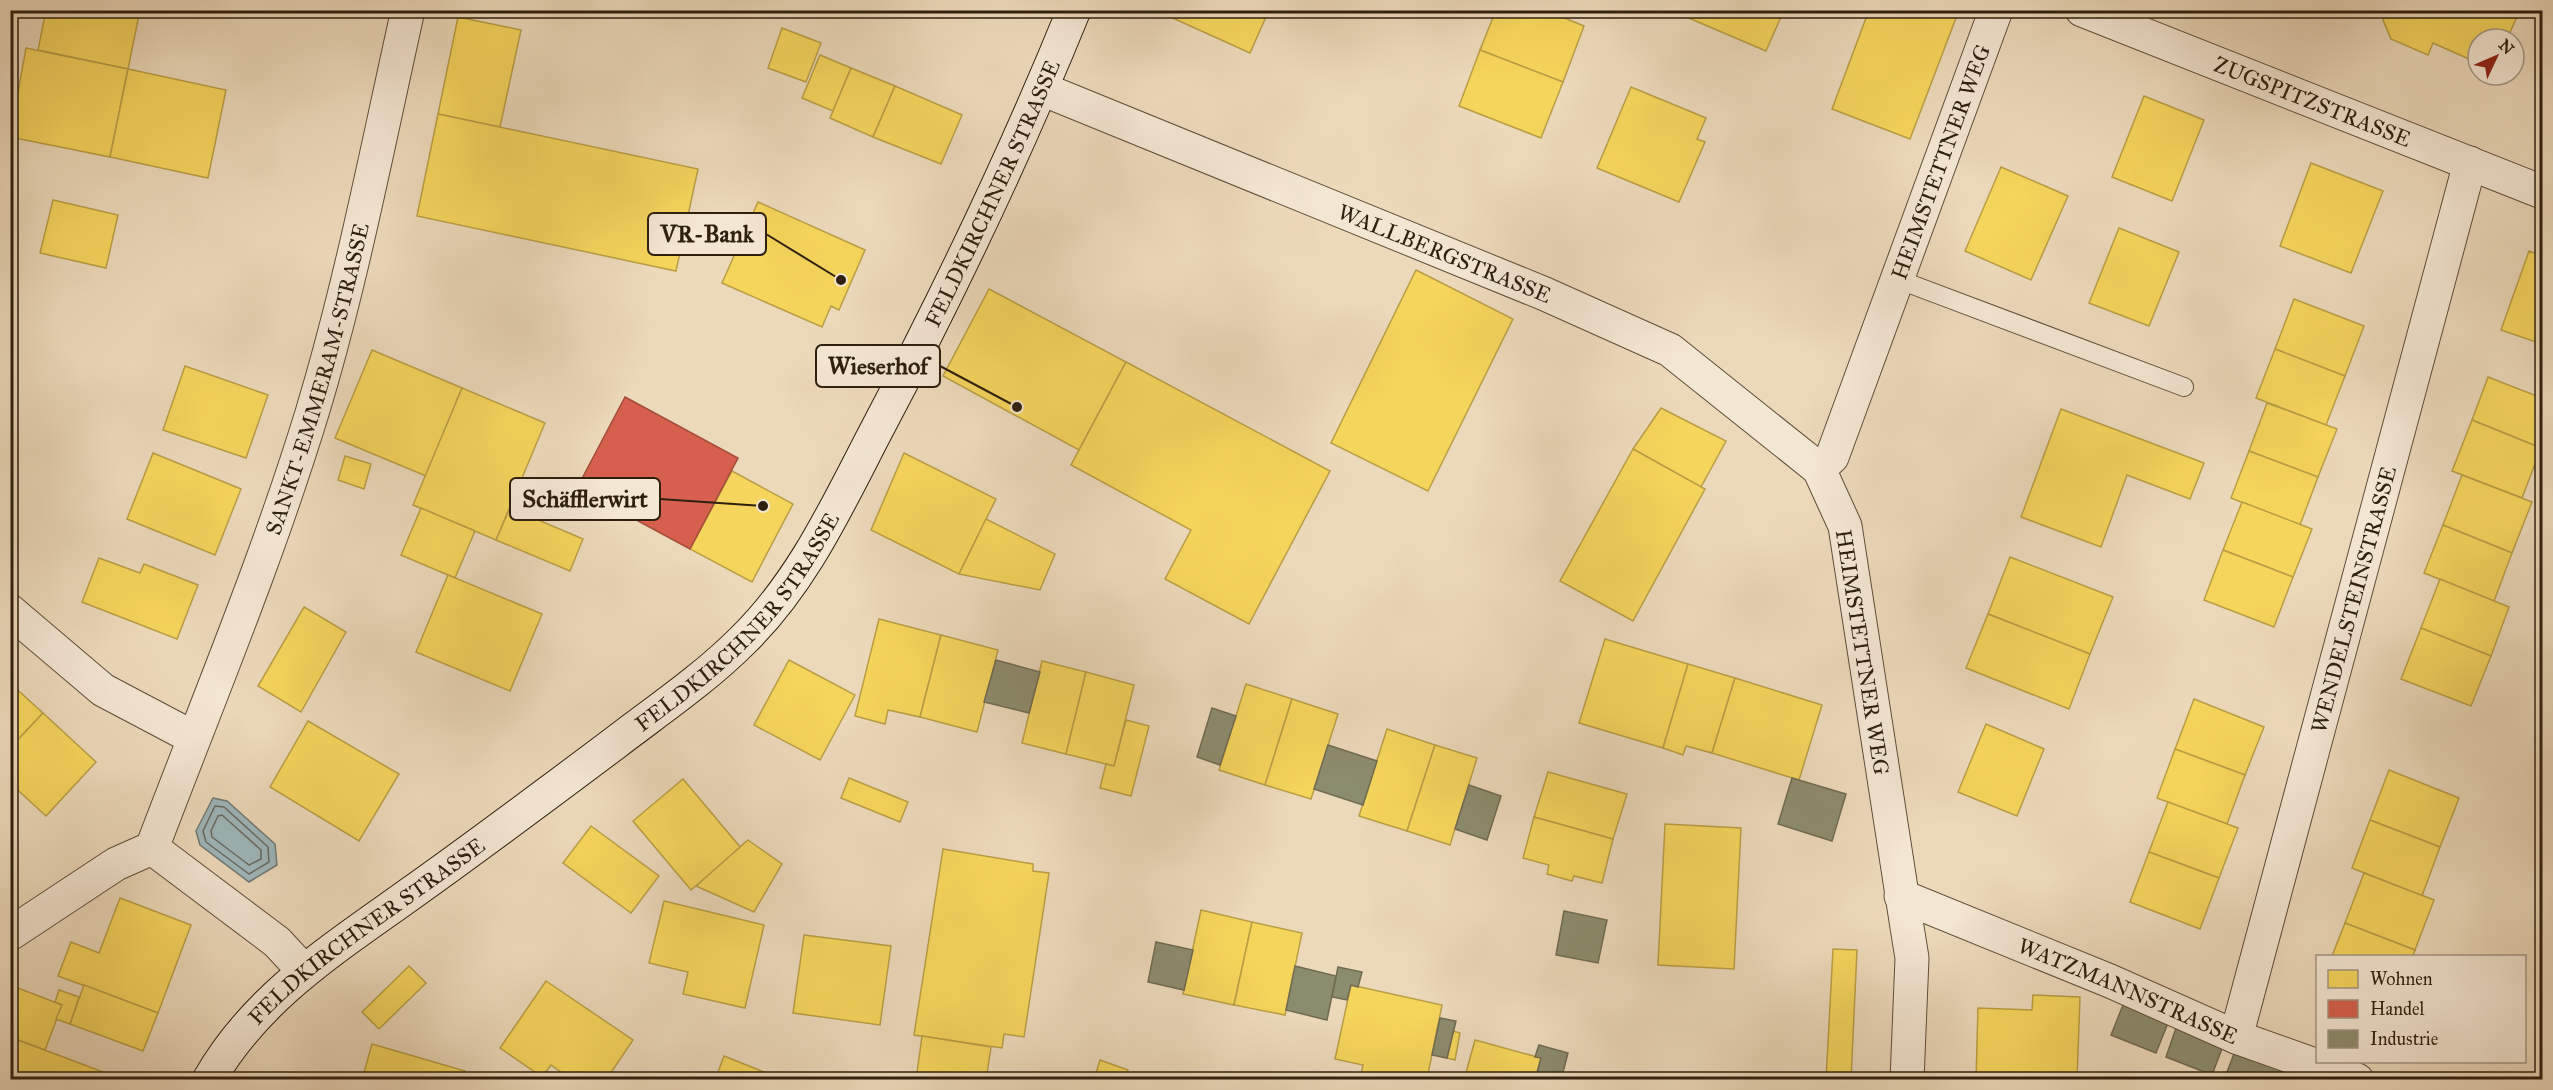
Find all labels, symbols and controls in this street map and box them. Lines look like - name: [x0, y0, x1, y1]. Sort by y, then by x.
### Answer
- north arrow: [2466, 27, 2526, 87]
- text: N: [2495, 35, 2518, 59]
- street label: HEIMSTETTNER WEG: [1885, 41, 1996, 283]
- street label: ZUGSPITZSTRASSE: [2210, 51, 2415, 153]
- street label: FELDKIRCHNER STRASSE: [919, 55, 1066, 331]
- street label: WALLBERGSTRASSE: [1334, 198, 1555, 309]
- callout: VR-Bank: [648, 213, 766, 255]
- text: VR-Bank: [659, 219, 755, 249]
- street label: SANKT-EMMERAM-STRASSE: [259, 220, 375, 539]
- callout: Wieserhof: [816, 345, 940, 387]
- text: Wieserhof: [828, 351, 932, 381]
- street label: WENDELSTEINSTRASSE: [2305, 463, 2402, 736]
- callout: Schäfflerwirt: [510, 478, 660, 520]
- text: Schäfflerwirt: [522, 484, 648, 514]
- street label: FELDKIRCHNER STRASSE: [630, 507, 845, 737]
- street label: HEIMSTETTNER WEG: [1830, 527, 1895, 777]
- street label: FELDKIRCHNER STRASSE: [243, 832, 490, 1030]
- street label: WATZMANNSTRASSE: [2014, 932, 2242, 1050]
- legend: [2316, 955, 2526, 1063]
- text: Wohnen: [2370, 968, 2433, 990]
- text: Handel: [2370, 998, 2424, 1020]
- text: Industrie: [2370, 1028, 2438, 1050]

